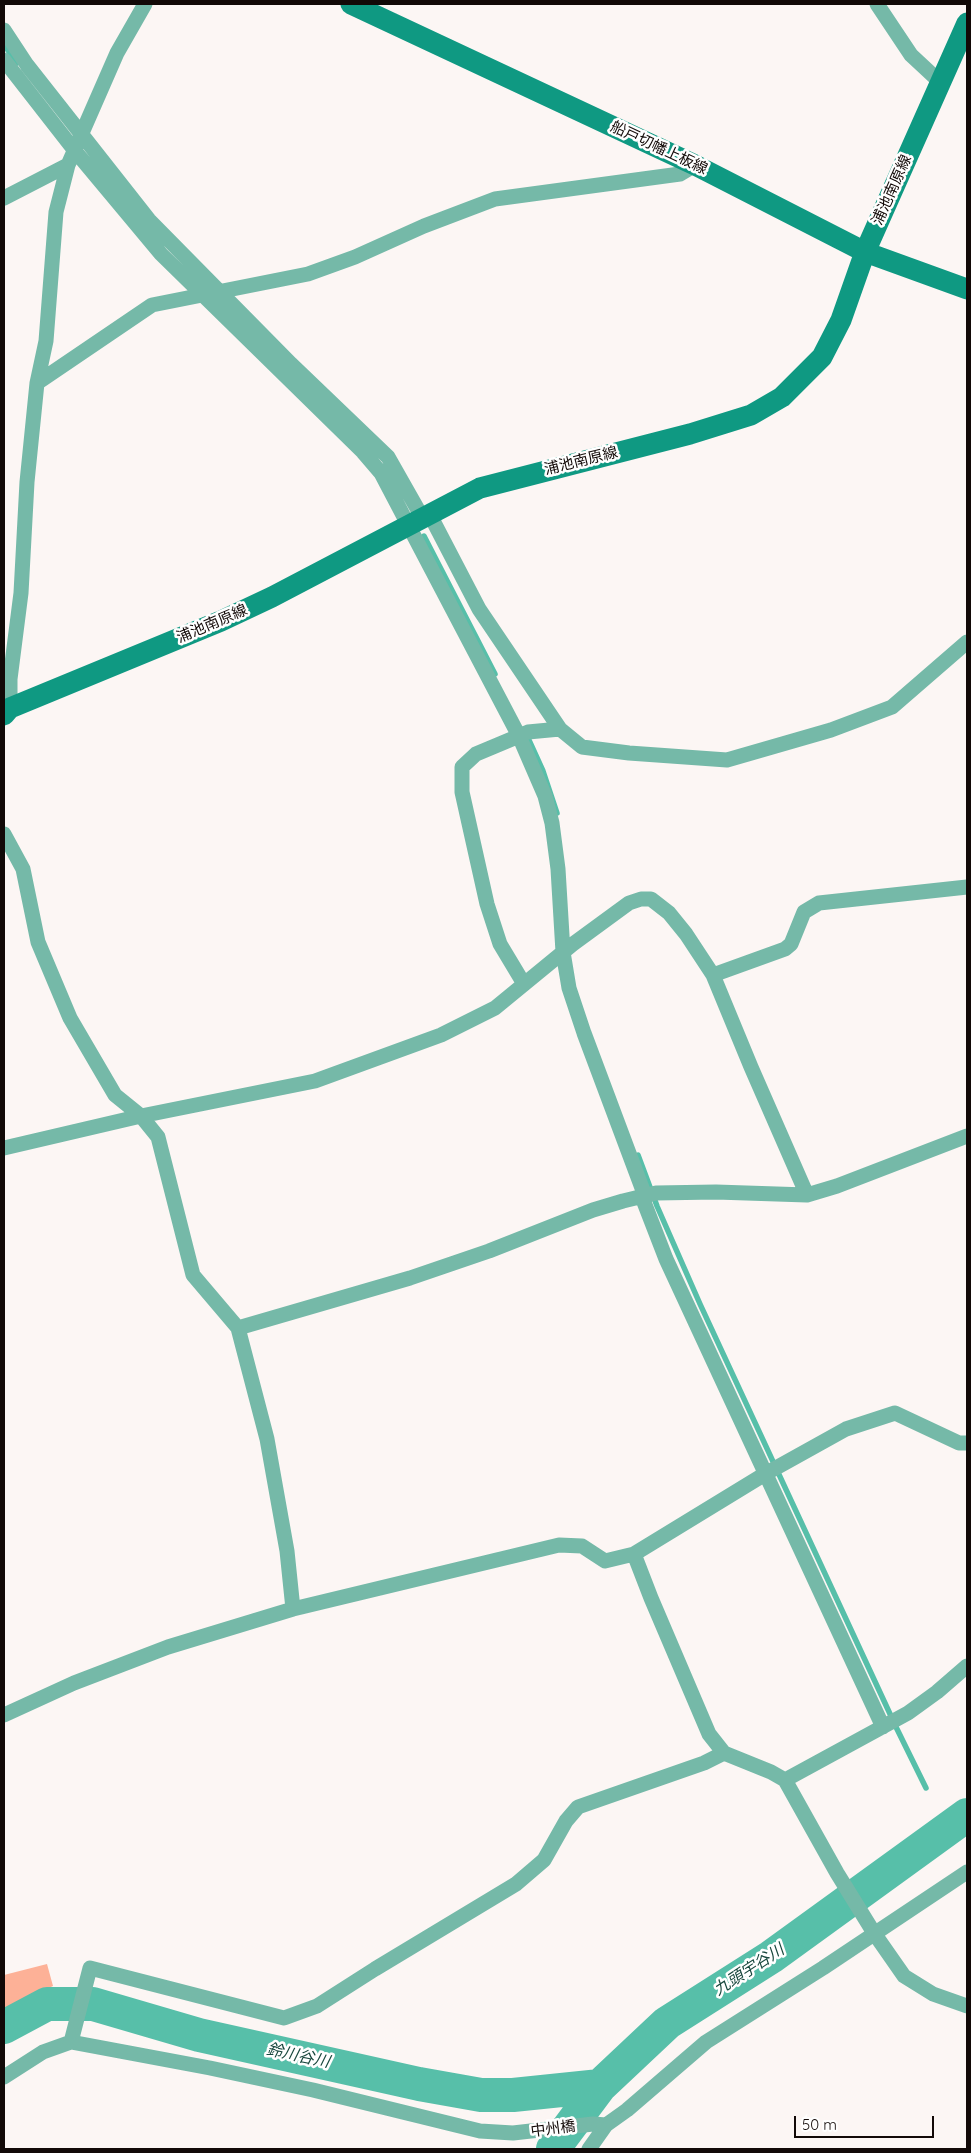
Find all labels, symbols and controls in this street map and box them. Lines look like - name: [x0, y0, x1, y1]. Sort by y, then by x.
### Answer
- street label: 船戸切幡上板線: [608, 118, 710, 178]
- street label: 浦池南原線: [869, 152, 915, 228]
- street label: 浦池南原線: [542, 443, 620, 479]
- street label: 浦池南原線: [174, 601, 250, 647]
- water label: 九頭宇谷川: [710, 1940, 788, 2000]
- water label: 鈴川谷川: [265, 2040, 331, 2072]
- scale bar: [796, 2106, 936, 2138]
- text: 50 m: [802, 2115, 837, 2134]
- street label: 中州橋: [530, 2117, 576, 2141]

